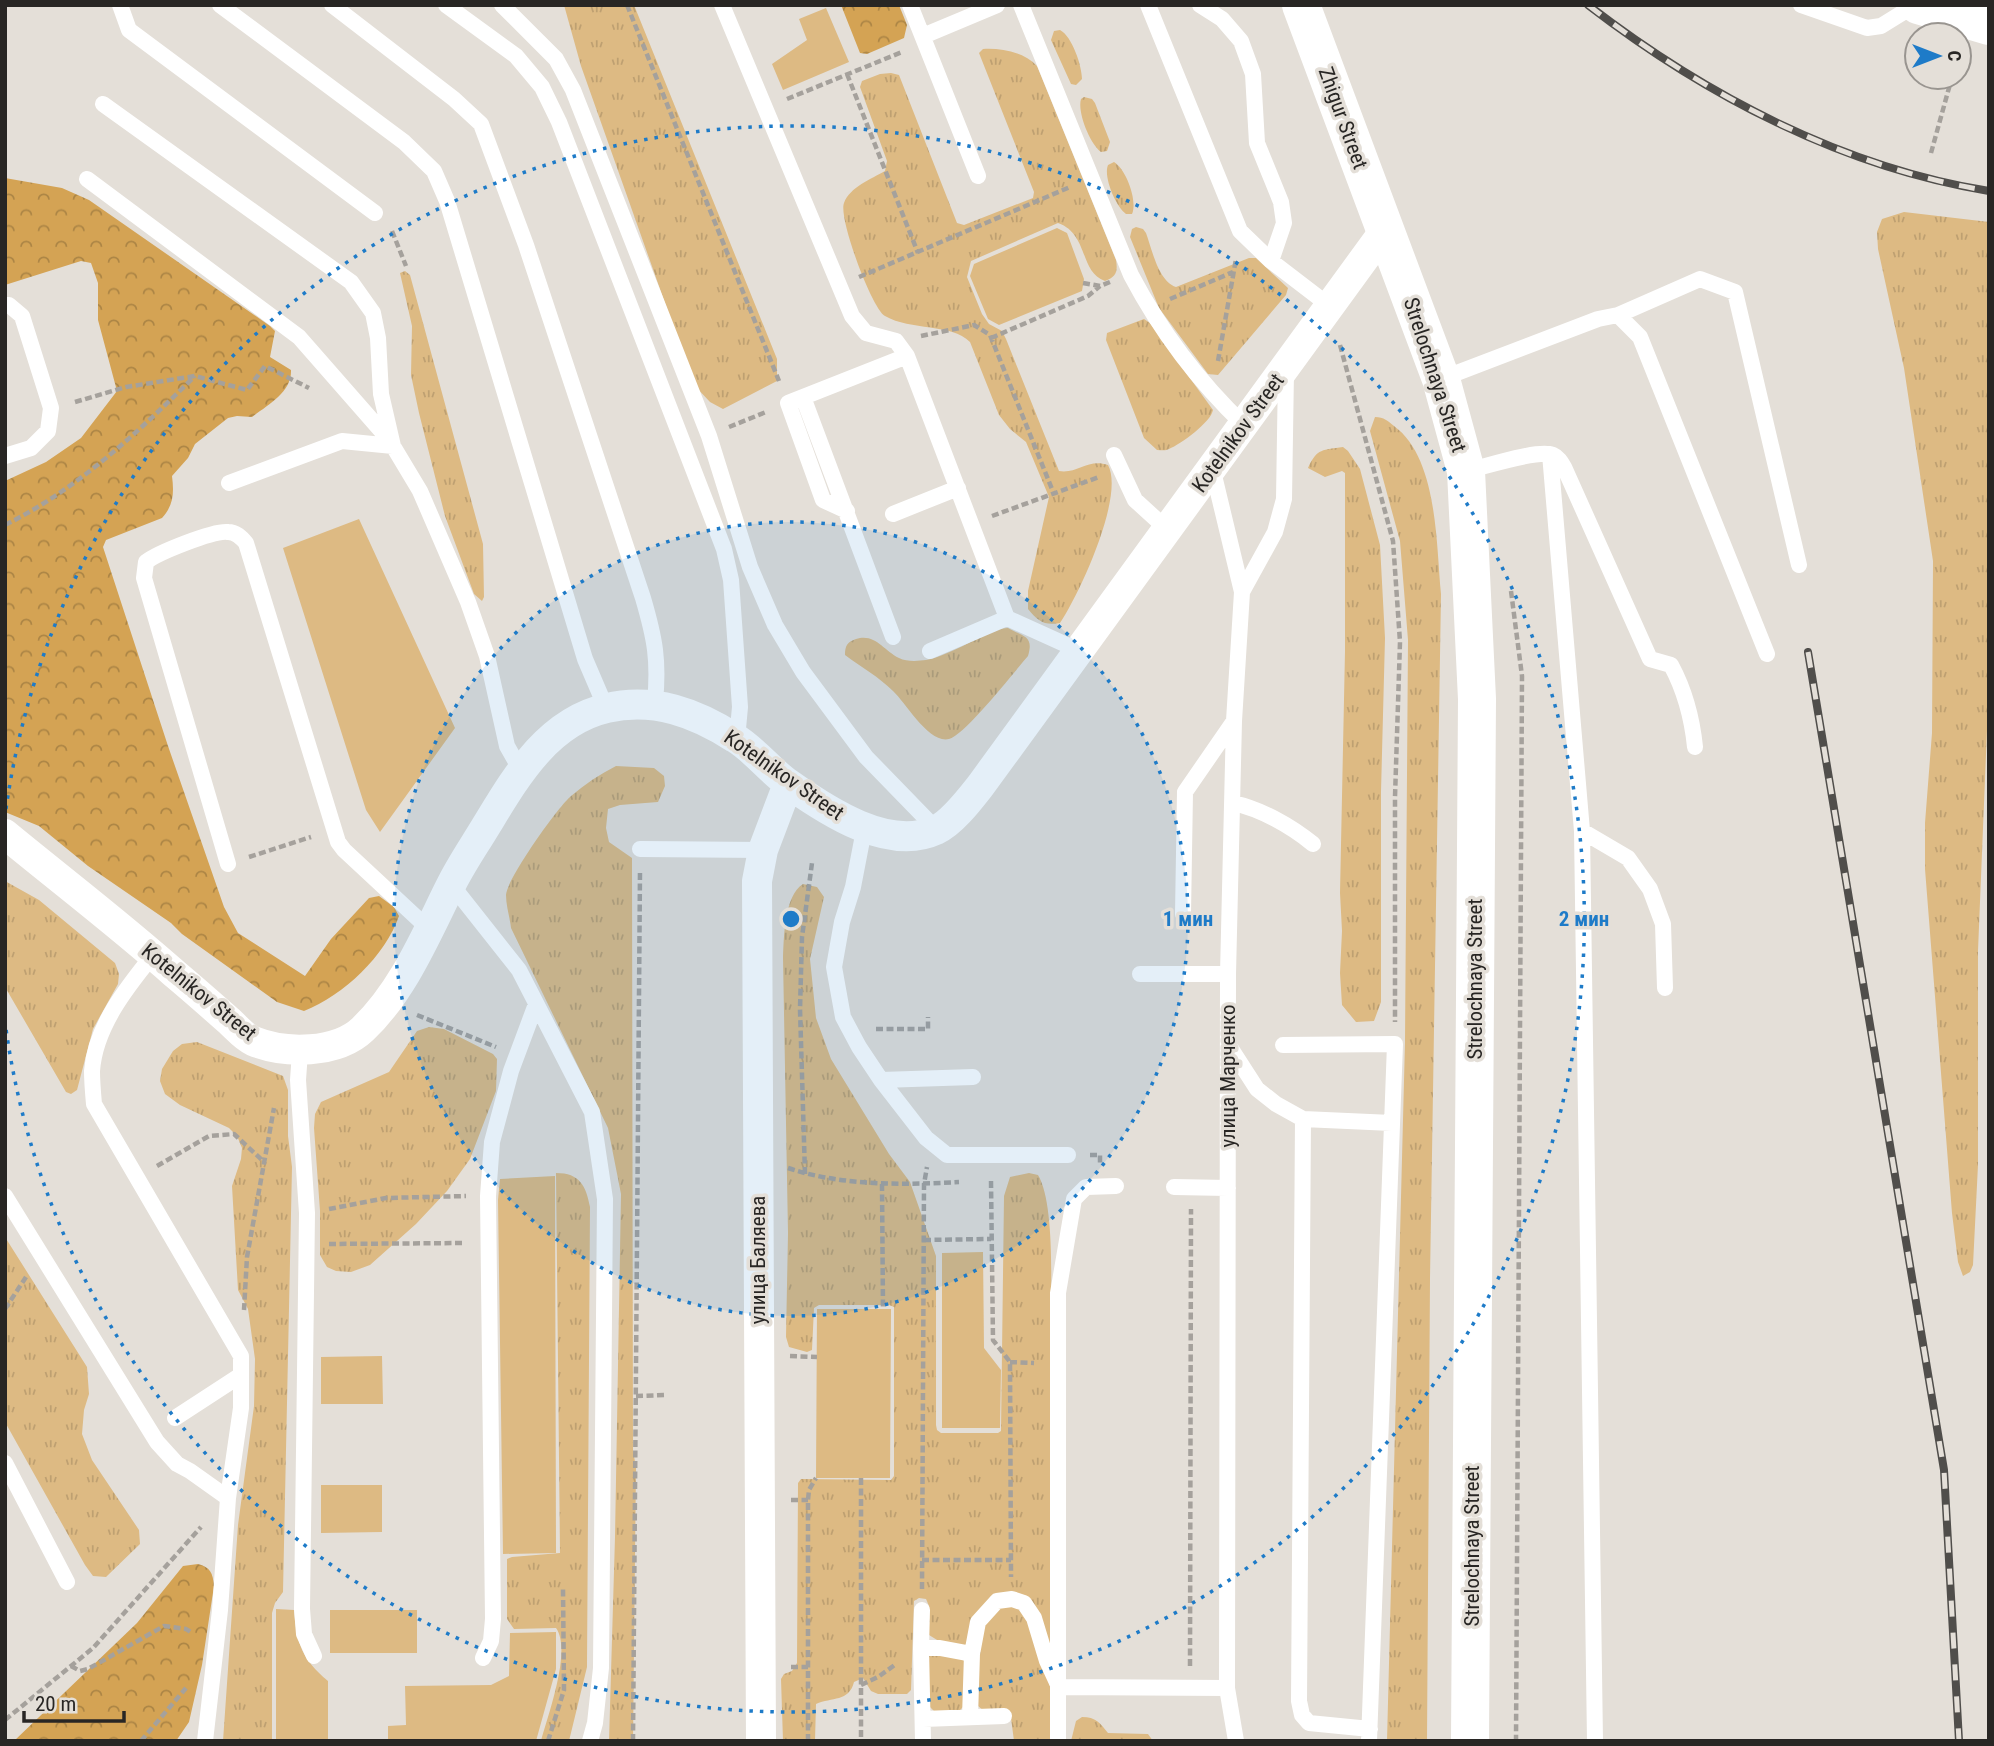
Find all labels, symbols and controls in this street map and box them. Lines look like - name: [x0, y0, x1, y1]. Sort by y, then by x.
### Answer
- north arrow: [1903, 21, 1973, 91]
- text: С: [1943, 51, 1966, 62]
- street label: Zhigur Street: [1313, 64, 1373, 172]
- street label: Strelochnaya Street: [1399, 295, 1471, 455]
- street label: Kotelnikov Street: [1187, 369, 1289, 497]
- street label: Kotelnikov Street: [720, 725, 848, 825]
- street label: Strelochnaya Street: [1463, 898, 1487, 1060]
- centre of rings: [779, 907, 803, 931]
- text: 1 мин: [1163, 907, 1213, 931]
- text: 2 мин: [1559, 907, 1609, 931]
- street label: Kotelnikov Street: [137, 938, 261, 1046]
- street label: улица Марченко: [1216, 1005, 1240, 1147]
- street label: улица Баляева: [746, 1196, 770, 1324]
- street label: Strelochnaya Street: [1460, 1465, 1484, 1627]
- scale bar: [24, 1680, 124, 1724]
- text: 20 m: [35, 1692, 76, 1716]

